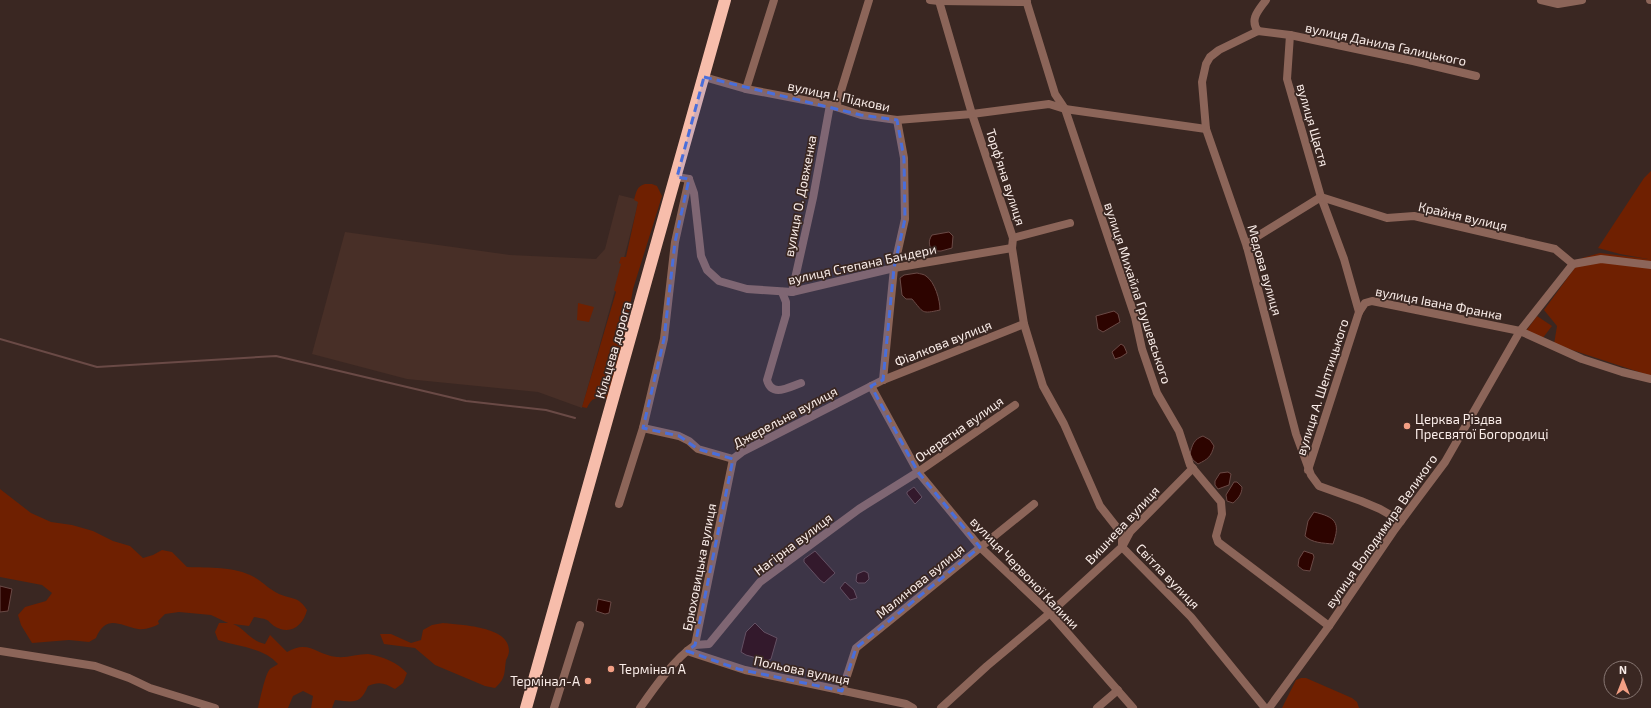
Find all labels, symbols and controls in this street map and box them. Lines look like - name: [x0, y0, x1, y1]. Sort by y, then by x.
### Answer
- street label: вулиця Данила Галицького: [1304, 19, 1468, 69]
- street label: вулиця І. Підкови: [786, 77, 892, 115]
- street label: вулиця Щастя: [1294, 82, 1332, 168]
- street label: Торф'яна вулиця: [983, 127, 1029, 227]
- street label: вулиця О. Довженка: [780, 134, 820, 258]
- street label: Крайня вулиця: [1417, 198, 1509, 234]
- street label: вулиця Михайла Грушевського: [1101, 200, 1175, 386]
- street label: Медова вулиця: [1244, 223, 1286, 317]
- street label: вулиця Степана Бандери: [786, 240, 938, 288]
- street label: вулиця Івана Франка: [1374, 283, 1504, 323]
- street label: Кільцева дорога: [591, 300, 635, 400]
- street label: Фіалкова вулиця: [892, 316, 994, 370]
- street label: вулиця А. Шептицького: [1292, 317, 1352, 457]
- street label: Джерельна вулиця: [730, 383, 840, 451]
- street label: Очеретна вулиця: [912, 393, 1006, 465]
- place label: Церква Різдва Пресвятої Богородиці: [1415, 411, 1548, 442]
- marker: Церква Різдва Пресвятої Богородиці: [1402, 421, 1412, 431]
- street label: вулиця Володимира Великого: [1322, 451, 1440, 611]
- street label: Вишнева вулиця: [1082, 482, 1162, 568]
- street label: Брюховицька вулиця: [679, 502, 719, 632]
- street label: Нагірна вулиця: [751, 509, 835, 579]
- street label: вулиця Червоної Калини: [967, 514, 1083, 632]
- street label: Малинова вулиця: [873, 540, 967, 622]
- street label: Світла вулиця: [1133, 540, 1203, 612]
- street label: Польова вулиця: [752, 652, 852, 688]
- north arrow: [1603, 660, 1643, 700]
- place label: Термінал А: [619, 661, 686, 677]
- text: N: [1619, 663, 1627, 676]
- marker: Термінал А: [606, 664, 616, 674]
- place label: Термінал-А: [510, 673, 580, 689]
- marker: Термінал-А: [583, 676, 593, 686]

